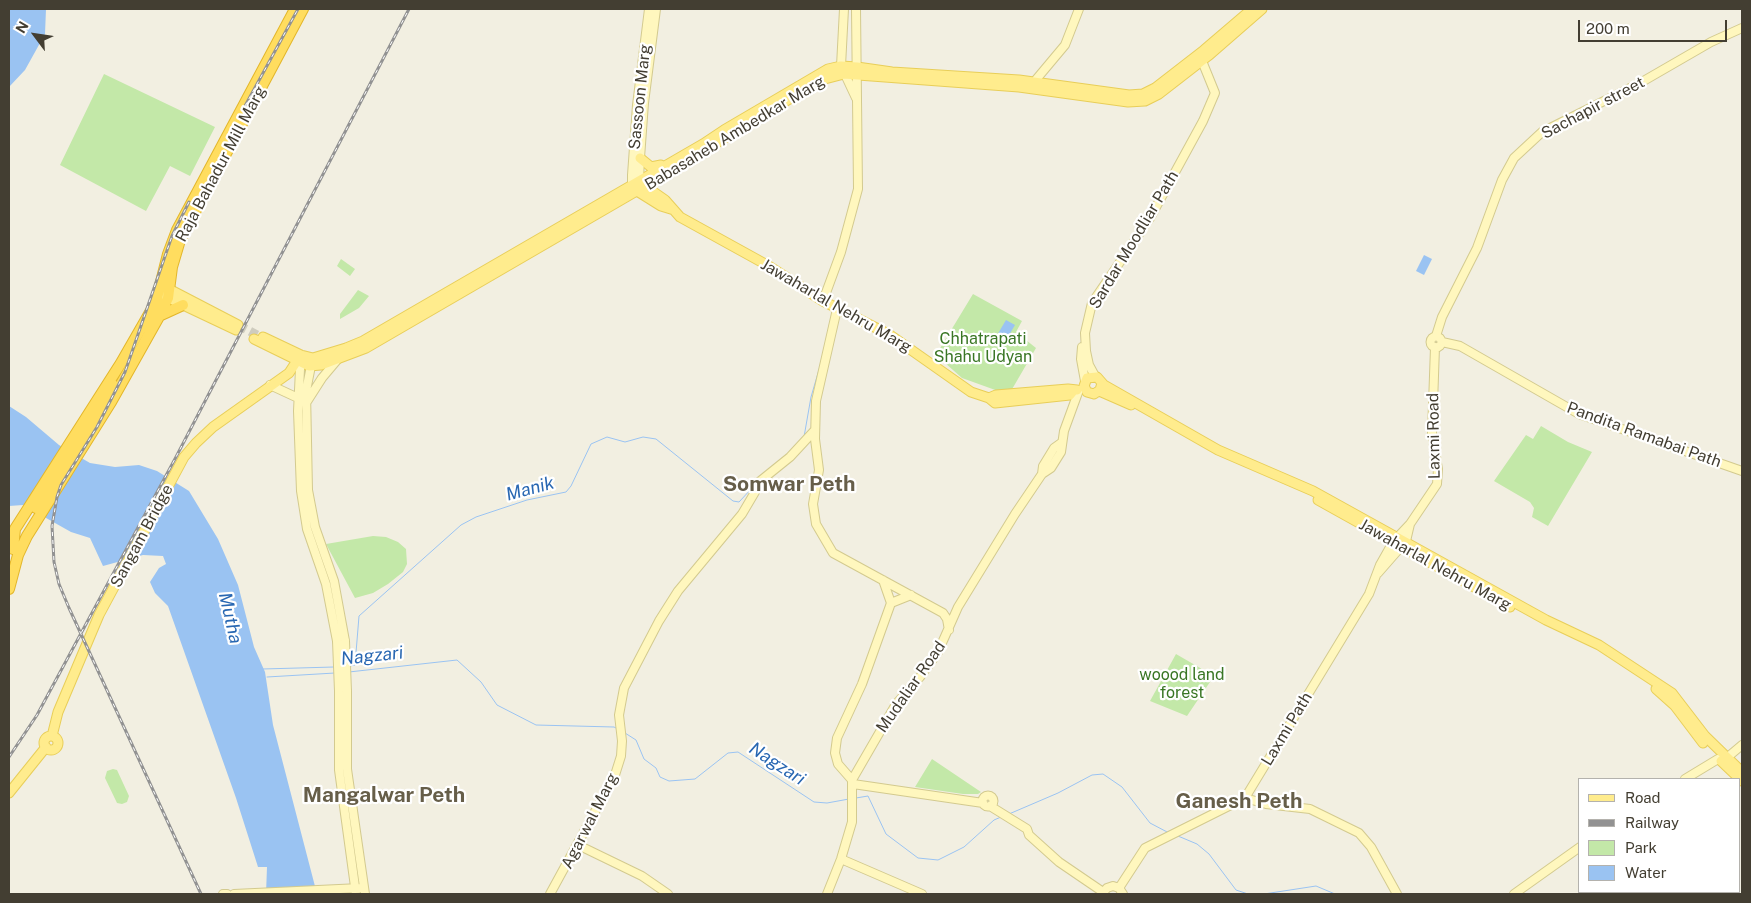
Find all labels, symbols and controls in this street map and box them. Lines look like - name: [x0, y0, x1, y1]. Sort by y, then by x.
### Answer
- north arrow: [10, 10, 60, 60]
- scale bar: [1581, 10, 1730, 42]
- text: N: [12, 18, 32, 36]
- text: 200 m: [1586, 20, 1630, 37]
- street label: Sassoon Marg: [625, 43, 655, 151]
- street label: Babasaheb Ambedkar Marg: [642, 72, 828, 194]
- street label: Sachapir street: [1538, 73, 1648, 143]
- street label: Raja Bahadur Mill Marg: [172, 83, 270, 245]
- street label: Sardar Moodliar Path: [1085, 167, 1183, 313]
- street label: Jawaharlal Nehru Marg: [757, 255, 915, 357]
- park label: Chhatrapati Shahu Udyan: [934, 329, 1032, 367]
- street label: Laxmi Road: [1424, 393, 1444, 479]
- street label: Pandita Ramabai Path: [1564, 398, 1724, 472]
- water label: Manik: [503, 472, 557, 506]
- district label: Somwar Peth: [723, 472, 855, 498]
- street label: Sangam Bridge: [107, 481, 177, 591]
- street label: Jawaharlal Nehru Marg: [1355, 515, 1515, 615]
- water label: Mutha: [214, 590, 246, 646]
- street label: Mudaliar Road: [872, 637, 950, 737]
- water label: Nagzari: [340, 642, 404, 670]
- park label: woood land forest: [1139, 665, 1225, 703]
- street label: Laxmi Path: [1258, 689, 1316, 769]
- water label: Nagzari: [745, 738, 809, 790]
- street label: Agarwal Marg: [558, 770, 622, 872]
- legend: [1578, 778, 1741, 893]
- district label: Mangalwar Peth: [303, 783, 465, 809]
- district label: Ganesh Peth: [1176, 789, 1302, 815]
- text: Road: [1625, 789, 1661, 806]
- text: Railway: [1625, 814, 1679, 831]
- text: Park: [1625, 839, 1657, 856]
- text: Water: [1625, 864, 1667, 881]

